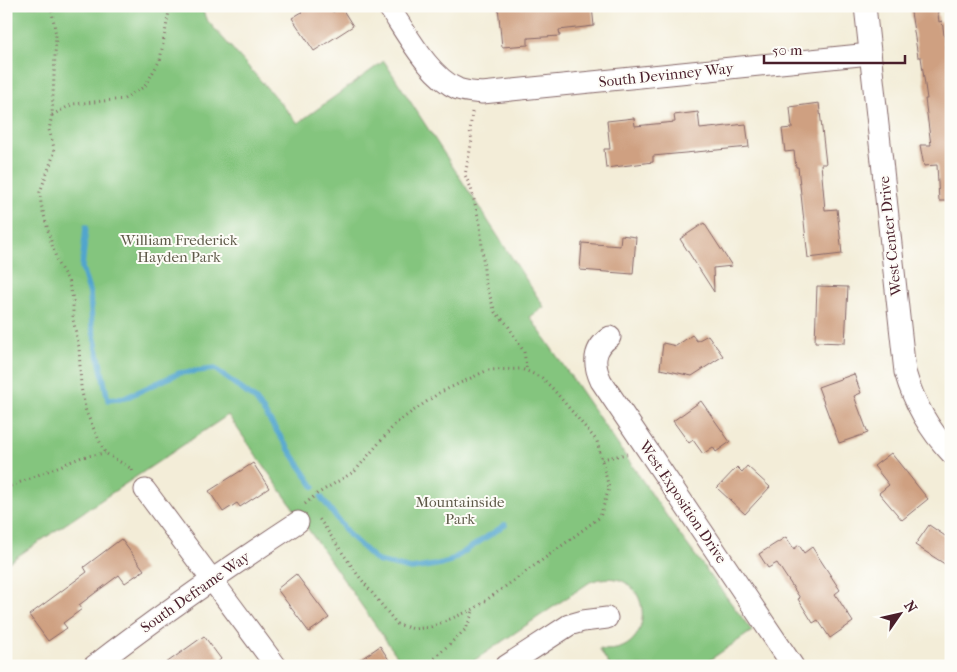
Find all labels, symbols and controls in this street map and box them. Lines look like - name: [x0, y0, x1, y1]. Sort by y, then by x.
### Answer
- scale bar: [764, 32, 906, 64]
- text: 50 m: [772, 41, 803, 59]
- street label: South Devinney Way: [598, 59, 735, 91]
- street label: West Center Drive: [875, 175, 905, 298]
- park label: William Frederick Hayden Park: [120, 231, 238, 266]
- street label: West Exposition Drive: [635, 437, 731, 567]
- park label: Mountainside Park: [416, 493, 505, 528]
- street label: South Deframe Way: [137, 547, 254, 636]
- north arrow: [874, 590, 924, 640]
- text: N: [900, 598, 921, 616]

